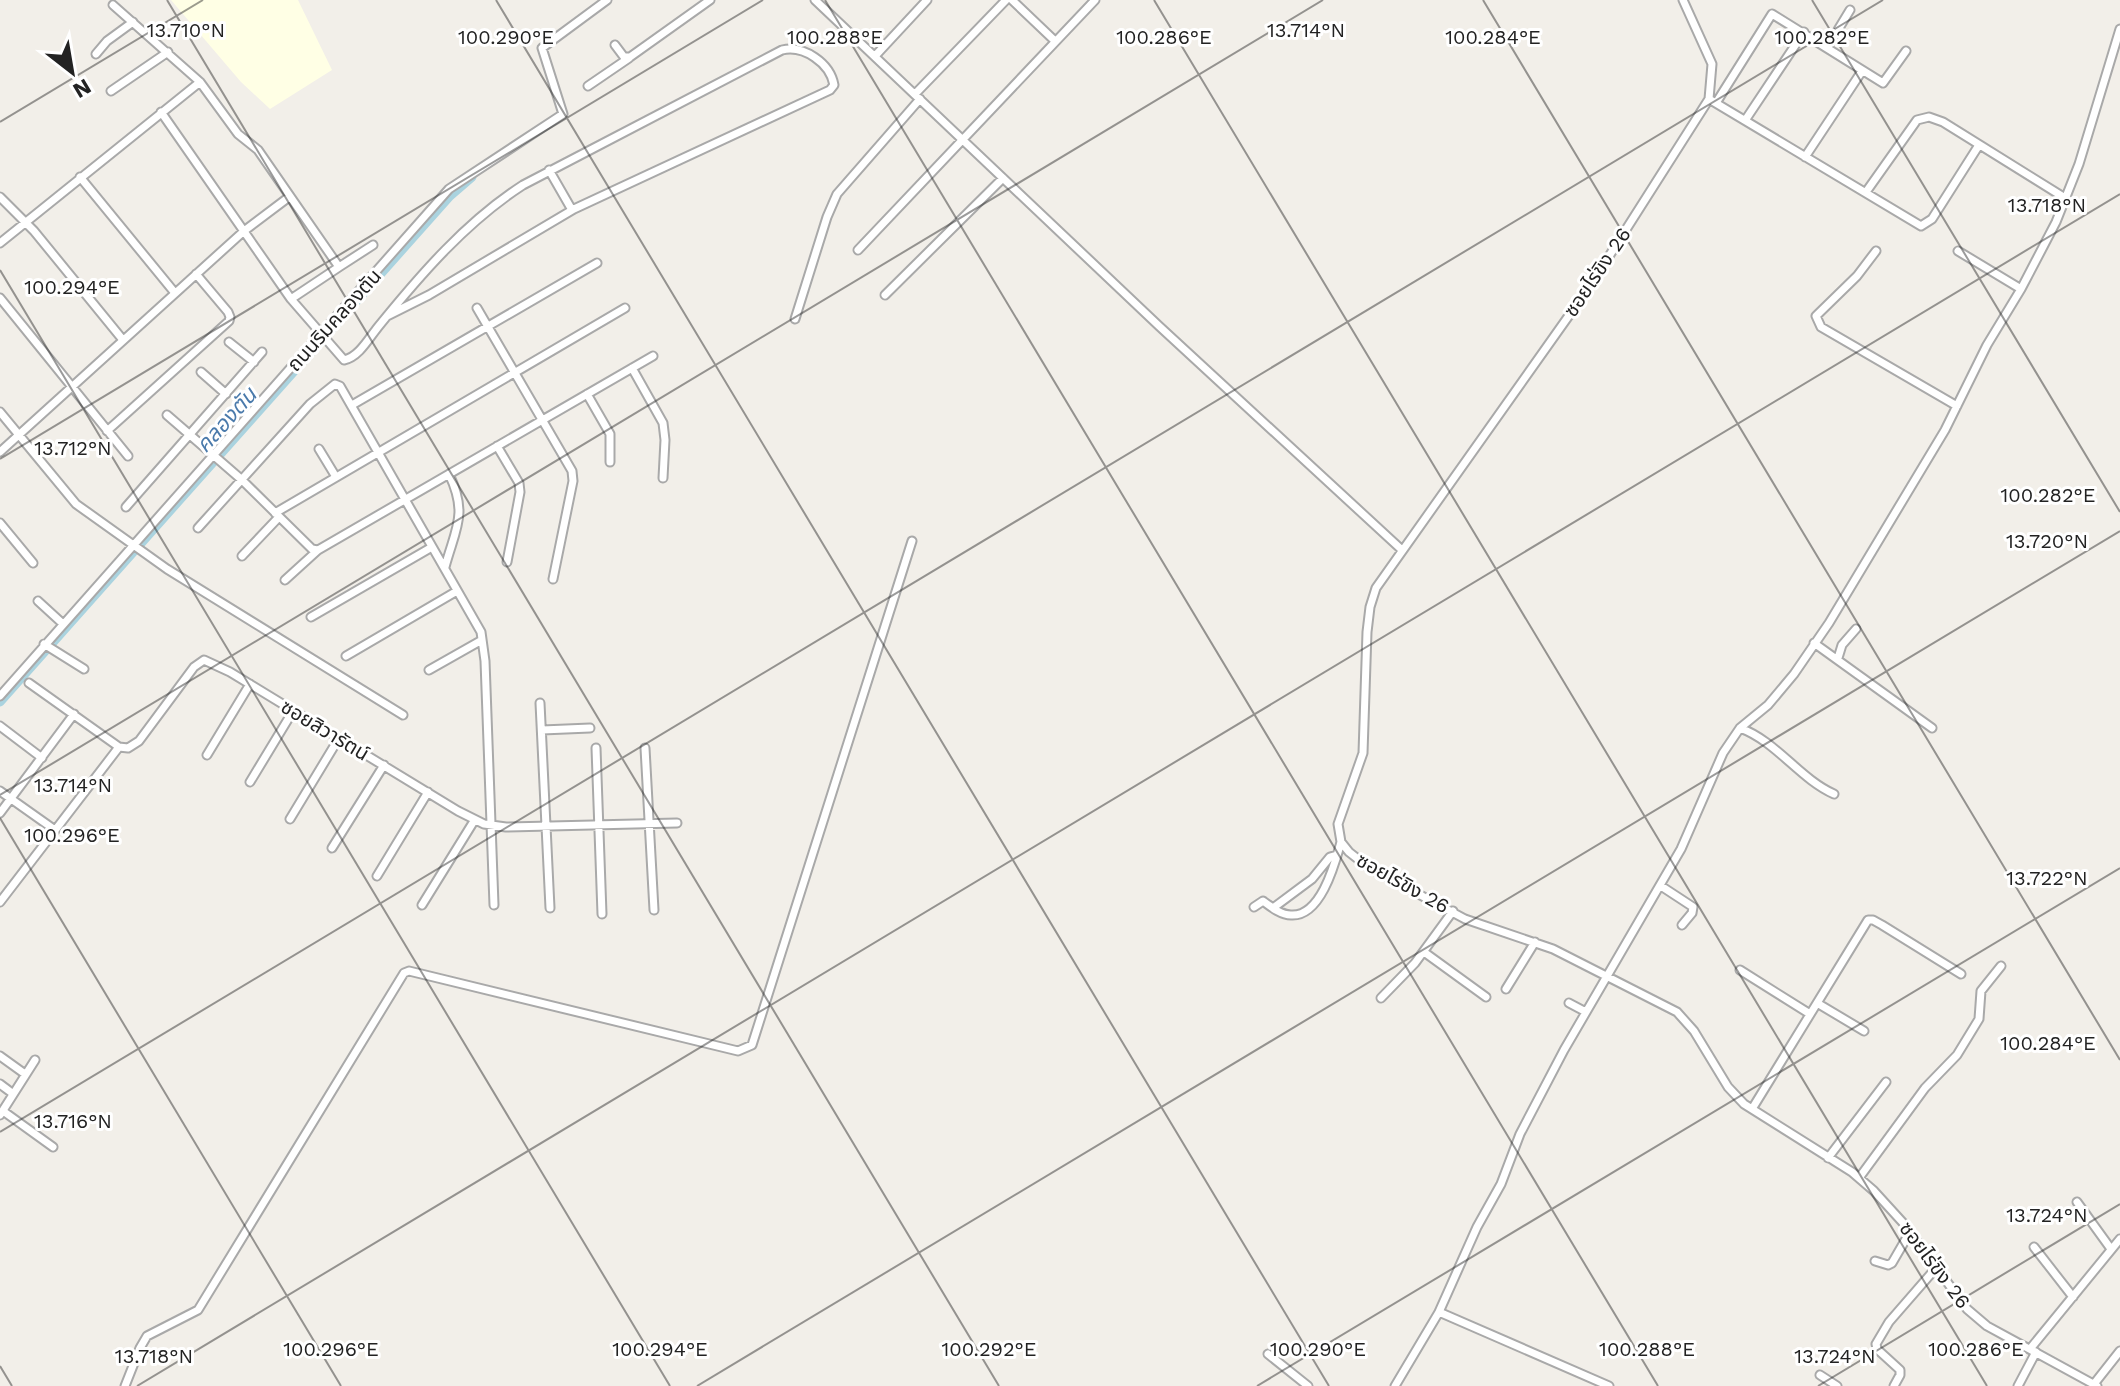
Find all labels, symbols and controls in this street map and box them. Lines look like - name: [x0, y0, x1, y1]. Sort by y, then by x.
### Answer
- text: 13.710°N: [147, 18, 225, 42]
- text: 13.714°N: [1267, 18, 1345, 42]
- text: 100.290°E: [458, 25, 554, 49]
- text: 100.288°E: [787, 25, 883, 49]
- text: 100.286°E: [1116, 25, 1212, 49]
- text: 100.284°E: [1445, 25, 1541, 49]
- text: 100.282°E: [1774, 25, 1870, 49]
- north arrow: [32, 32, 112, 112]
- text: N: [69, 74, 95, 104]
- text: 13.718°N: [2008, 193, 2086, 217]
- street label: ซอยไร่ขิง 26: [1558, 223, 1636, 321]
- street label: ถนนริมคลองตัน: [282, 264, 386, 376]
- text: 100.294°E: [24, 275, 120, 299]
- water label: คลองตัน: [191, 382, 262, 457]
- text: 13.712°N: [34, 436, 112, 460]
- text: 100.282°E: [2000, 483, 2096, 507]
- text: 13.720°N: [2006, 529, 2088, 553]
- street label: ซอยสิวารัตน์: [277, 694, 373, 766]
- text: 13.714°N: [34, 773, 112, 797]
- text: 100.296°E: [24, 823, 120, 847]
- street label: ซอยไร่ขิง 26: [1352, 848, 1454, 918]
- text: 13.722°N: [2006, 866, 2088, 890]
- text: 100.284°E: [2000, 1031, 2096, 1055]
- text: 13.716°N: [34, 1109, 112, 1133]
- text: 13.724°N: [2006, 1203, 2088, 1227]
- street label: ซอยไร่ขิง 26: [1895, 1217, 1975, 1313]
- text: 100.296°E: [283, 1337, 379, 1361]
- text: 100.294°E: [612, 1337, 708, 1361]
- text: 100.292°E: [941, 1337, 1037, 1361]
- text: 100.290°E: [1270, 1337, 1366, 1361]
- text: 100.288°E: [1599, 1337, 1695, 1361]
- text: 100.286°E: [1928, 1337, 2024, 1361]
- text: 13.718°N: [115, 1344, 193, 1368]
- text: 13.724°N: [1794, 1344, 1876, 1368]

